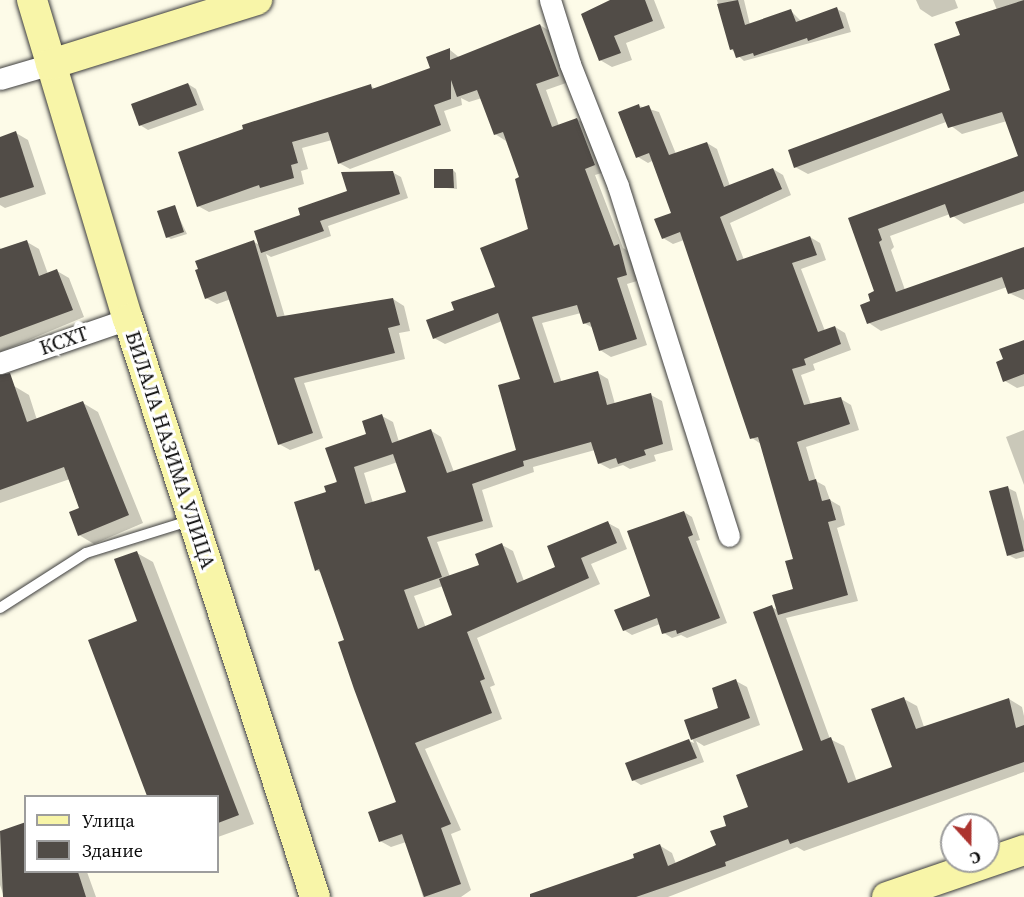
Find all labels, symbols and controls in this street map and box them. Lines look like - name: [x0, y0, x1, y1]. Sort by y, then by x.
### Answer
- street label: КСХТ: [36, 322, 92, 360]
- street label: БИЛАЛА НАЗИМА УЛИЦА: [120, 328, 220, 572]
- legend: [24, 795, 219, 873]
- text: Улица: [82, 808, 135, 833]
- north arrow: [940, 813, 1000, 873]
- text: Здание: [82, 838, 143, 863]
- text: С: [967, 846, 984, 870]

